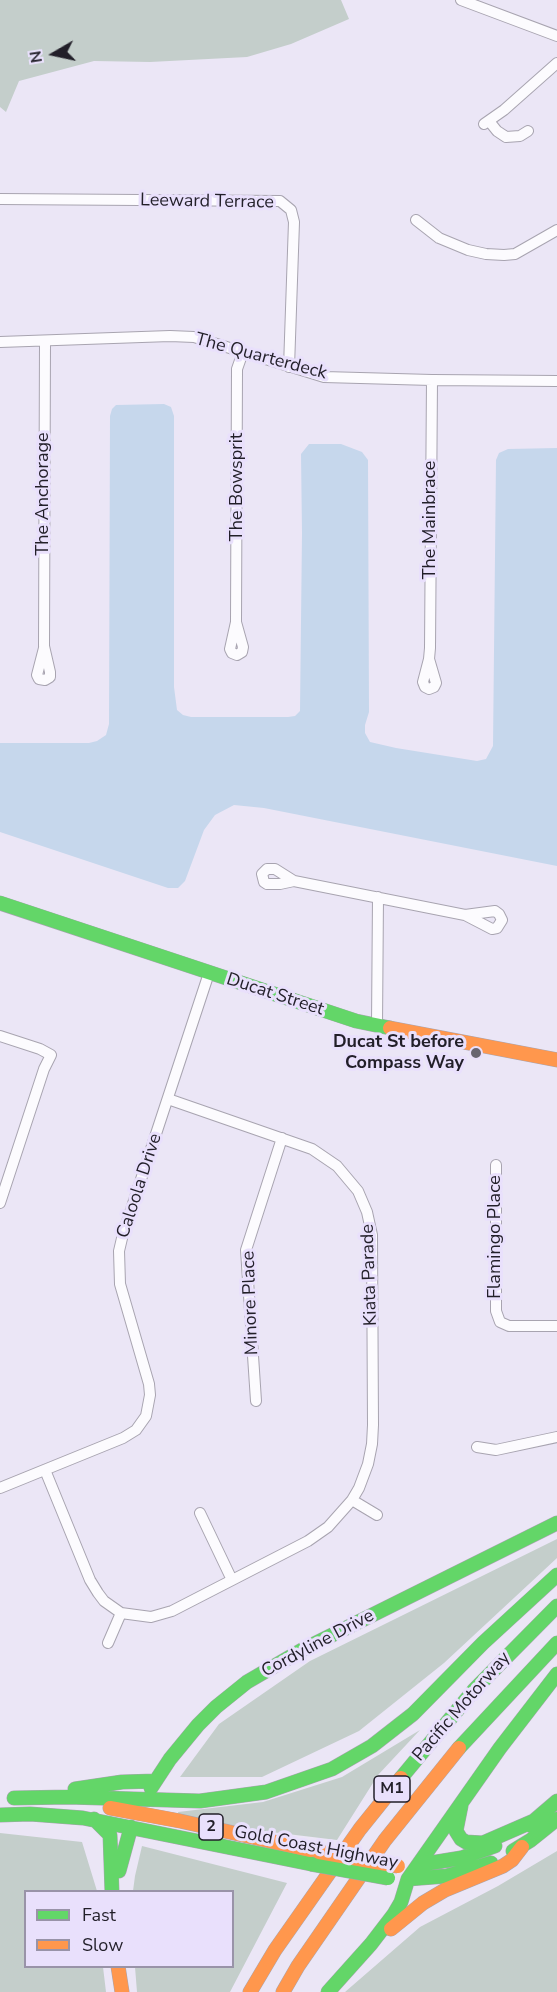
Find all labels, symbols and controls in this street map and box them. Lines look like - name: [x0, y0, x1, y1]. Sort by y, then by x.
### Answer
- north arrow: [24, 24, 84, 84]
- text: N: [24, 49, 48, 64]
- street label: Leeward Terrace: [140, 190, 274, 214]
- street label: The Quarterdeck: [193, 329, 329, 385]
- street label: The Anchorage: [33, 432, 55, 556]
- street label: The Bowsprit: [227, 433, 249, 541]
- street label: The Mainbrace: [420, 461, 442, 579]
- street label: Ducat Street: [223, 969, 327, 1021]
- place label: Ducat St before Compass Way: [333, 1032, 464, 1074]
- marker: Ducat St before Compass Way: [469, 1046, 483, 1060]
- street label: Caloola Drive: [113, 1131, 167, 1241]
- street label: Flamingo Place: [485, 1175, 507, 1299]
- street label: Kiata Parade: [357, 1224, 383, 1326]
- street label: Minore Place: [238, 1250, 264, 1356]
- street label: Cordyline Drive: [258, 1605, 378, 1683]
- street label: Pacific Motorway: [409, 1648, 515, 1766]
- road number: M1: [374, 1776, 410, 1802]
- road number: 2: [199, 1814, 223, 1840]
- street label: Gold Coast Highway: [232, 1822, 400, 1874]
- legend: [24, 1890, 234, 1968]
- text: Fast: [82, 1903, 116, 1927]
- text: Slow: [82, 1933, 123, 1957]

